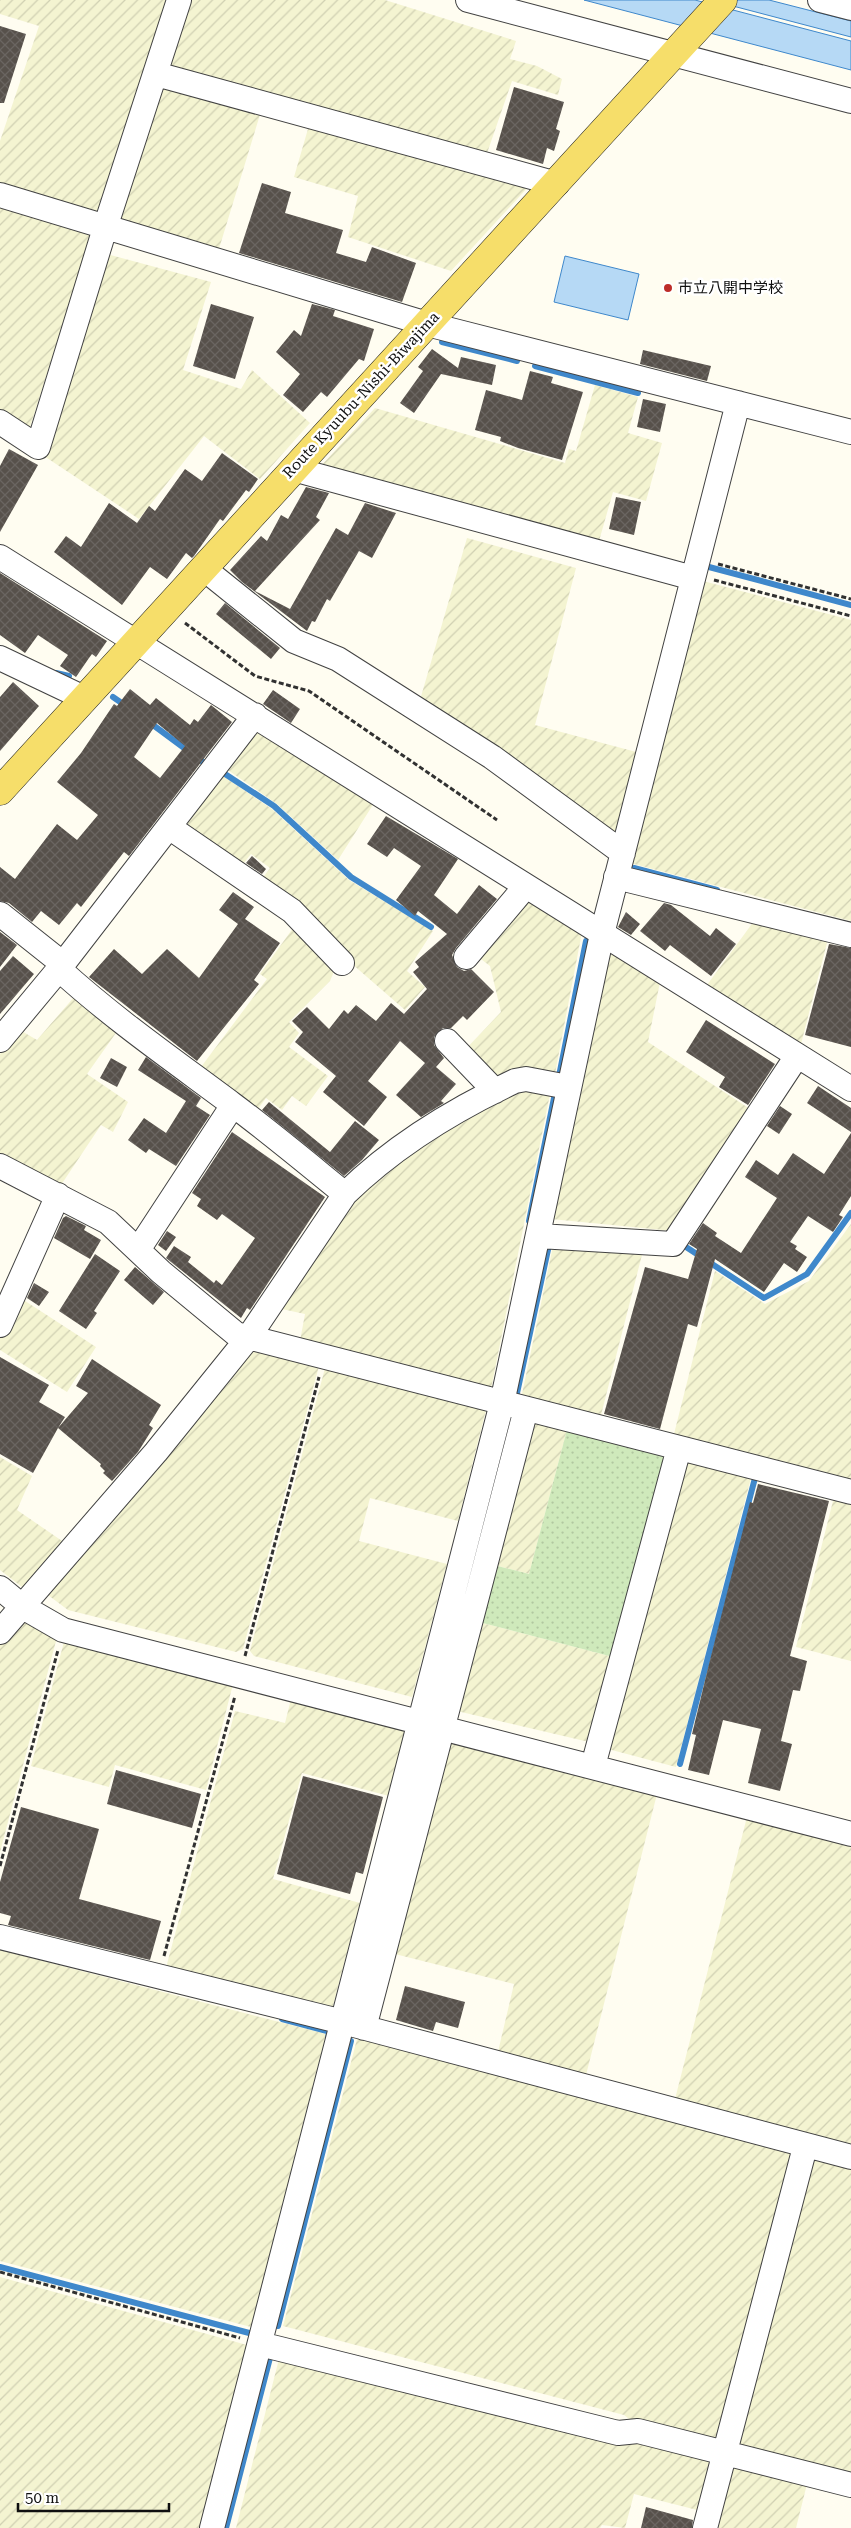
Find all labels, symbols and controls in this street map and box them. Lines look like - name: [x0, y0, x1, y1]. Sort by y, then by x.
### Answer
- place label: 市立八開中学校: [678, 279, 783, 297]
- marker: 市立八開中学校: [662, 282, 674, 294]
- street label: Route Kyuubu-Nishi-Biwajima: [279, 308, 443, 482]
- scale bar: [18, 2480, 169, 2512]
- text: 50 m: [25, 2489, 60, 2507]

